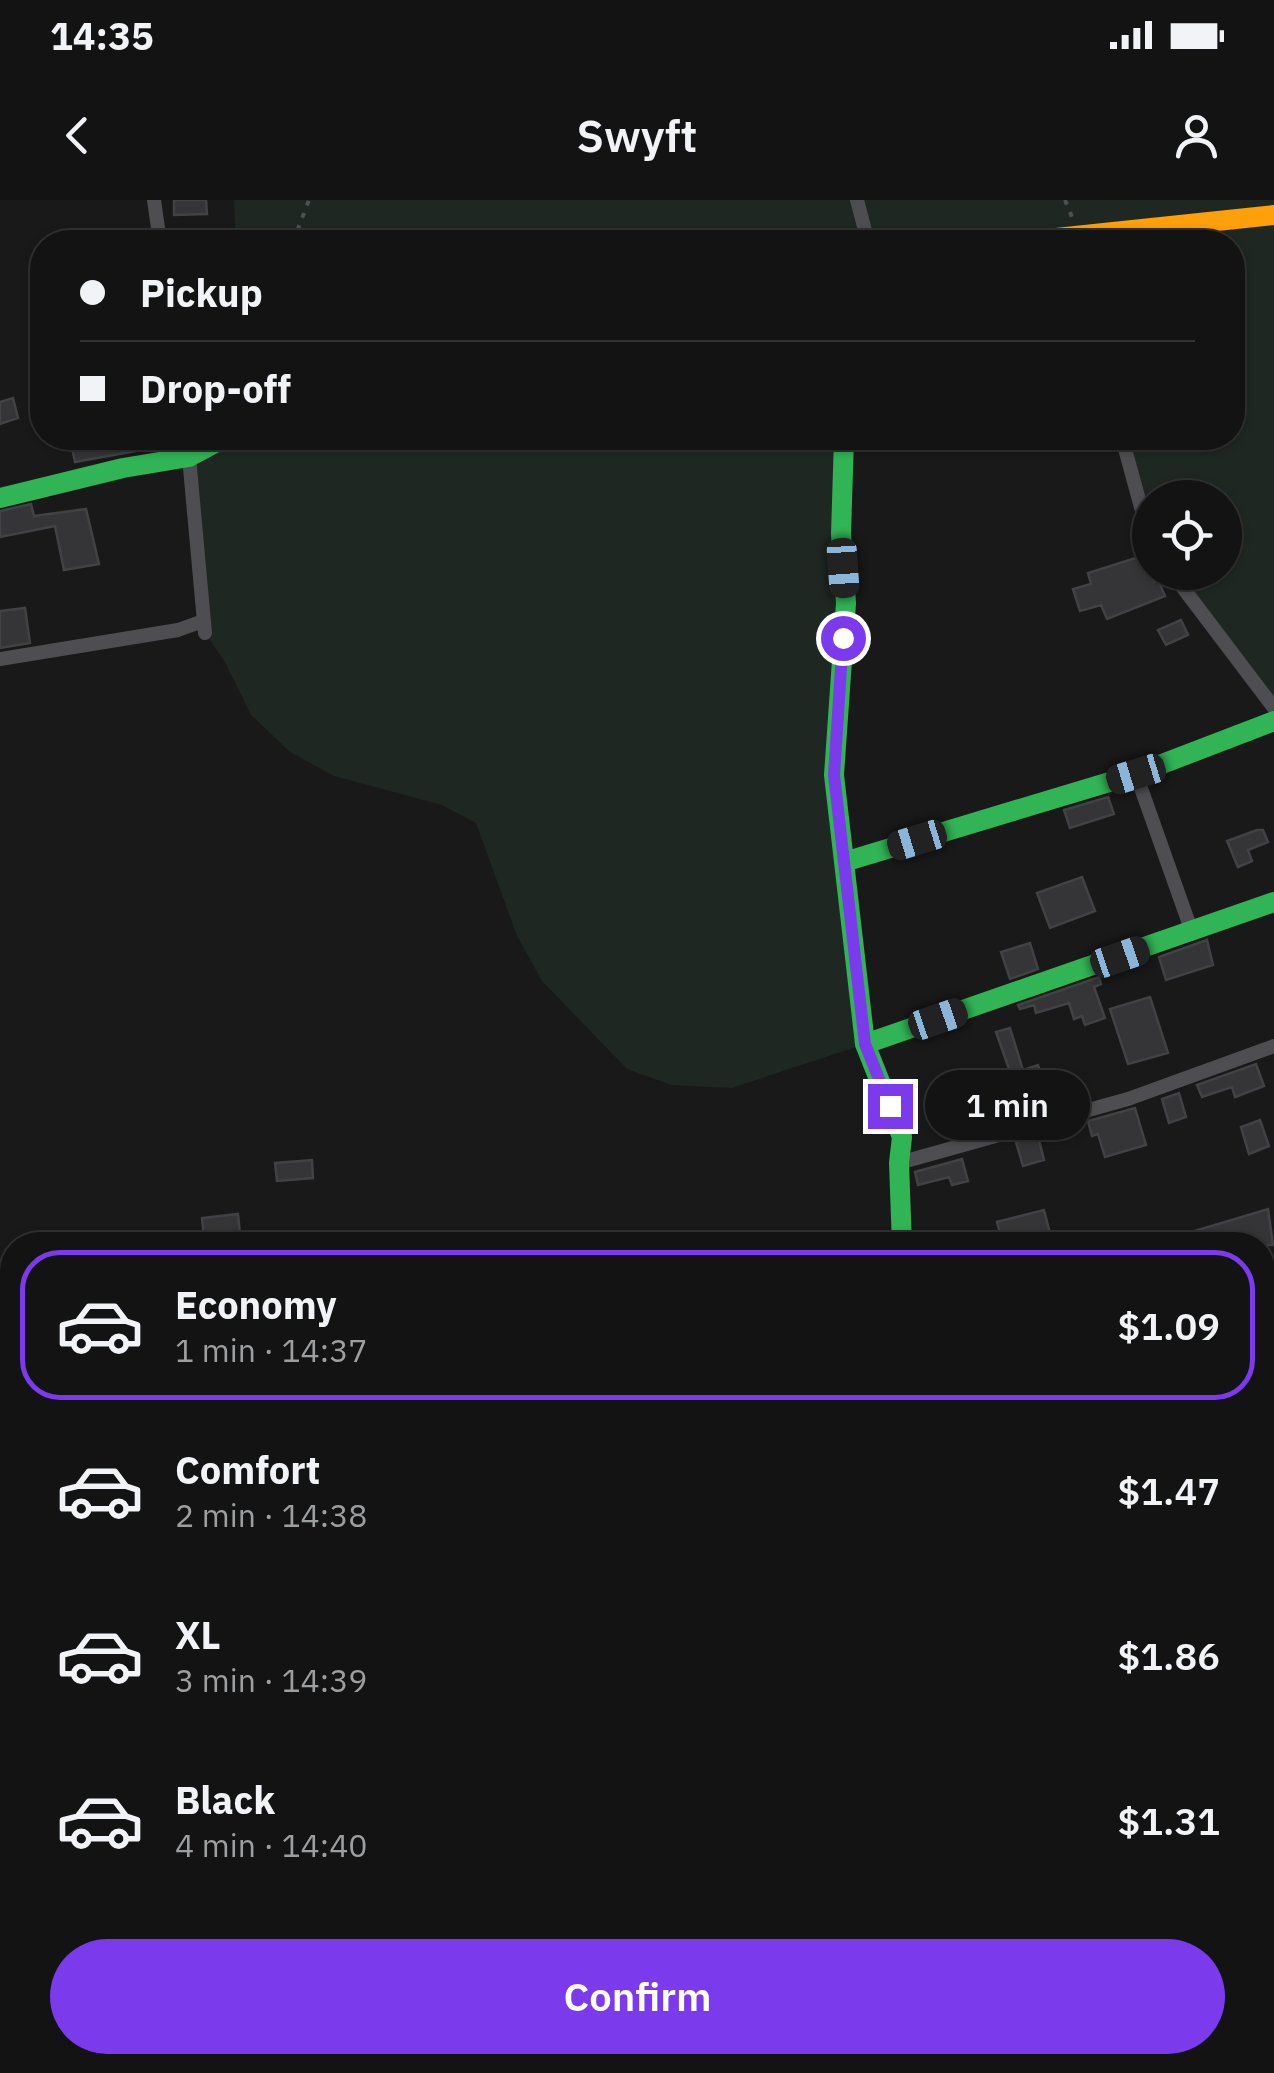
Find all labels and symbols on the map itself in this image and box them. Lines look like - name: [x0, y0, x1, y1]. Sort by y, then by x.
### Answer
- car: [826, 537, 860, 599]
- route start: [821, 616, 866, 661]
- car: [1103, 751, 1169, 797]
- car: [884, 817, 950, 863]
- car: [1087, 933, 1153, 981]
- car: [905, 995, 971, 1043]
- callout: 1 min: [925, 1071, 1090, 1141]
- route end: [868, 1084, 913, 1129]

